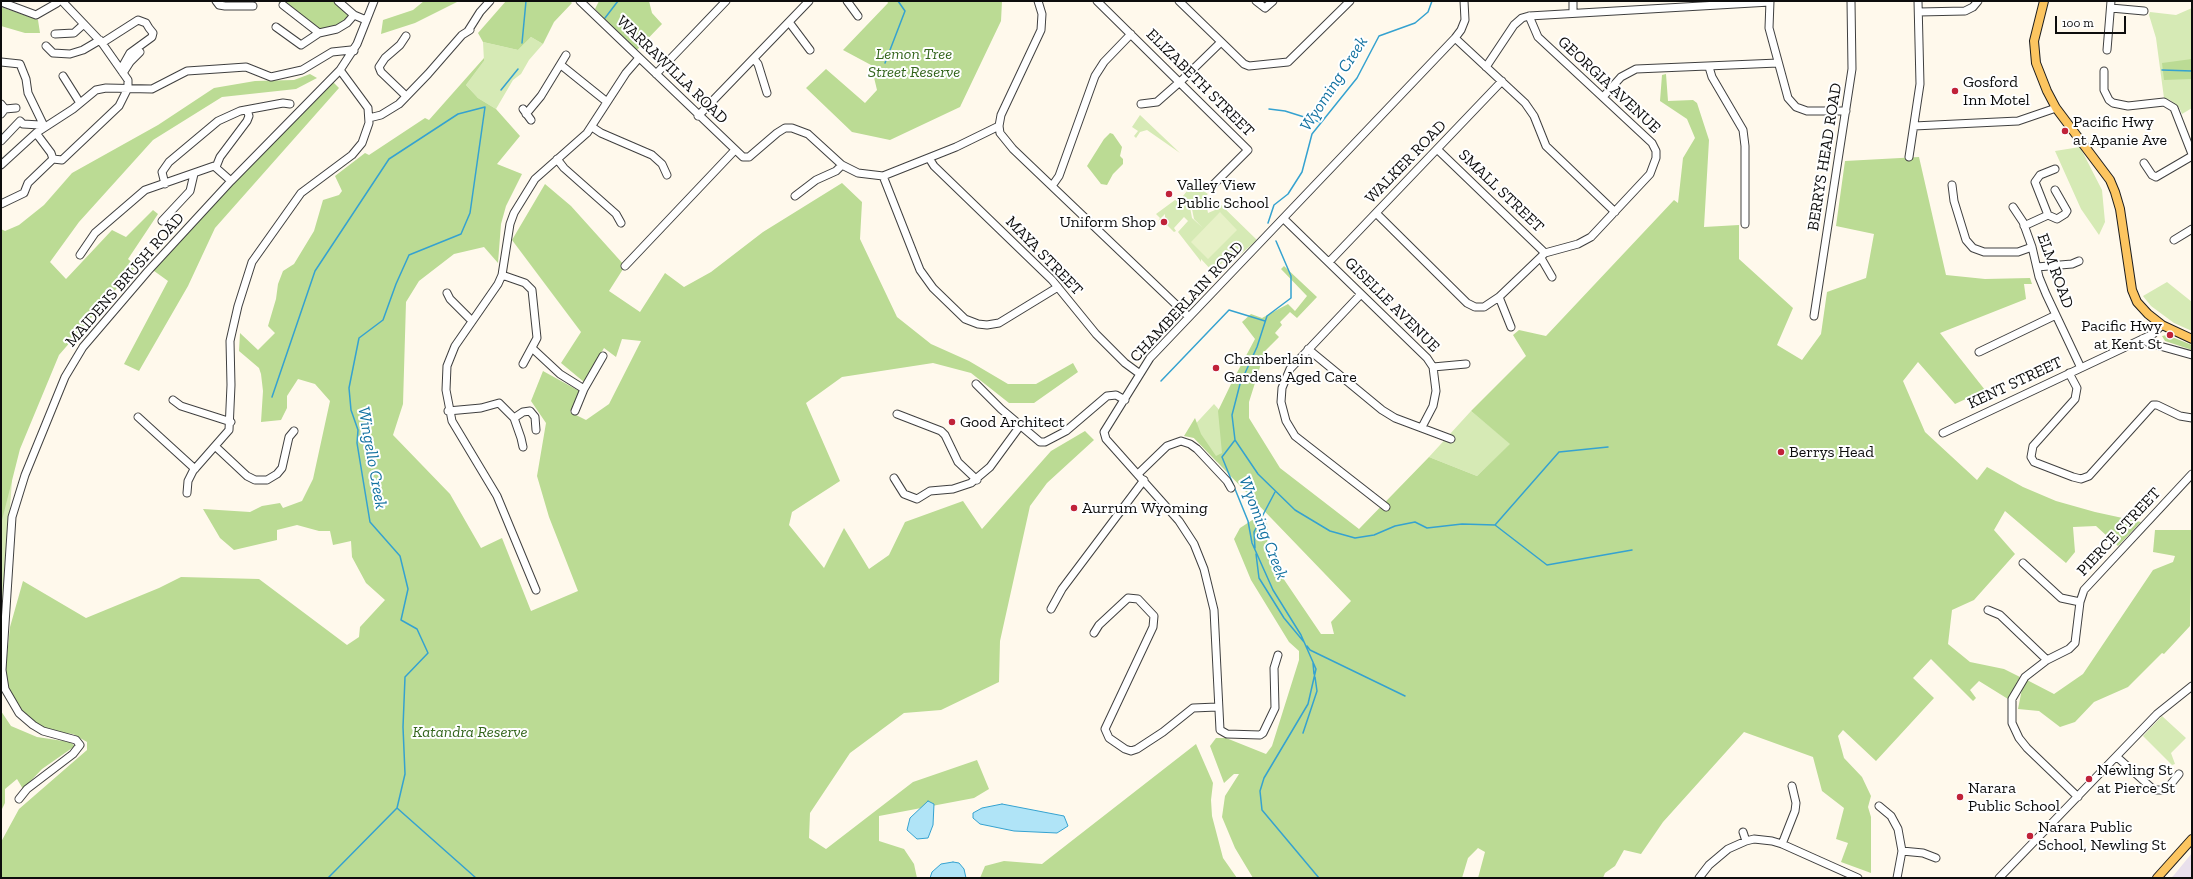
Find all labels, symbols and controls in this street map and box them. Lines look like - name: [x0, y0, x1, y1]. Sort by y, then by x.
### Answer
- scale bar: [2057, 8, 2128, 34]
- street label: WARRAWILLA ROAD: [612, 12, 732, 128]
- text: 100 m: [2062, 16, 2094, 30]
- street label: ELIZABETH STREET: [1142, 25, 1258, 141]
- street label: GEORGIA AVENUE: [1554, 32, 1664, 138]
- water label: Wyoming Creek: [1296, 33, 1372, 135]
- park label: Lemon Tree Street Reserve: [868, 44, 960, 82]
- place label: Gosford Inn Motel: [1963, 72, 2030, 110]
- street label: BERRYS HEAD ROAD: [1804, 82, 1846, 232]
- marker: Gosford Inn Motel: [1950, 86, 1960, 96]
- place label: Pacific Hwy at Apanie Ave: [2073, 112, 2167, 150]
- street label: WALKER ROAD: [1361, 116, 1451, 208]
- marker: Pacific Hwy at Apanie Ave: [2060, 126, 2070, 136]
- street label: SMALL STREET: [1454, 145, 1548, 237]
- place label: Valley View Public School: [1177, 175, 1269, 213]
- marker: Valley View Public School: [1164, 189, 1174, 199]
- street label: MAIDENS BRUSH ROAD: [61, 209, 189, 351]
- street label: MAYA STREET: [1001, 212, 1087, 300]
- place label: Uniform Shop: [1059, 212, 1156, 232]
- marker: Uniform Shop: [1159, 217, 1169, 227]
- street label: ELM ROAD: [2033, 231, 2077, 311]
- street label: CHAMBERLAIN ROAD: [1126, 238, 1248, 366]
- street label: GISELLE AVENUE: [1341, 254, 1443, 356]
- place label: Pacific Hwy at Kent St: [2081, 316, 2162, 354]
- marker: Pacific Hwy at Kent St: [2165, 330, 2175, 340]
- place label: Chamberlain Gardens Aged Care: [1224, 349, 1357, 387]
- street label: KENT STREET: [1965, 353, 2065, 413]
- marker: Chamberlain Gardens Aged Care: [1211, 363, 1221, 373]
- water label: Wingello Creek: [353, 405, 391, 511]
- place label: Good Architect: [960, 412, 1065, 432]
- marker: Good Architect: [947, 417, 957, 427]
- place label: Berrys Head: [1789, 442, 1874, 462]
- marker: Berrys Head: [1776, 447, 1786, 457]
- water label: Wyoming Creek: [1234, 473, 1292, 583]
- street label: PIERCE STREET: [2073, 484, 2165, 580]
- place label: Aurrum Wyoming: [1082, 498, 1208, 518]
- marker: Aurrum Wyoming: [1069, 503, 1079, 513]
- park label: Katandra Reserve: [413, 722, 527, 742]
- place label: Newling St at Pierce St: [2097, 760, 2175, 798]
- marker: Newling St at Pierce St: [2084, 774, 2094, 784]
- place label: Narara Public School: [1968, 778, 2060, 816]
- marker: Narara Public School: [1955, 792, 1965, 802]
- place label: Narara Public School, Newling St: [2038, 817, 2166, 855]
- marker: Narara Public School, Newling St: [2025, 831, 2035, 841]

